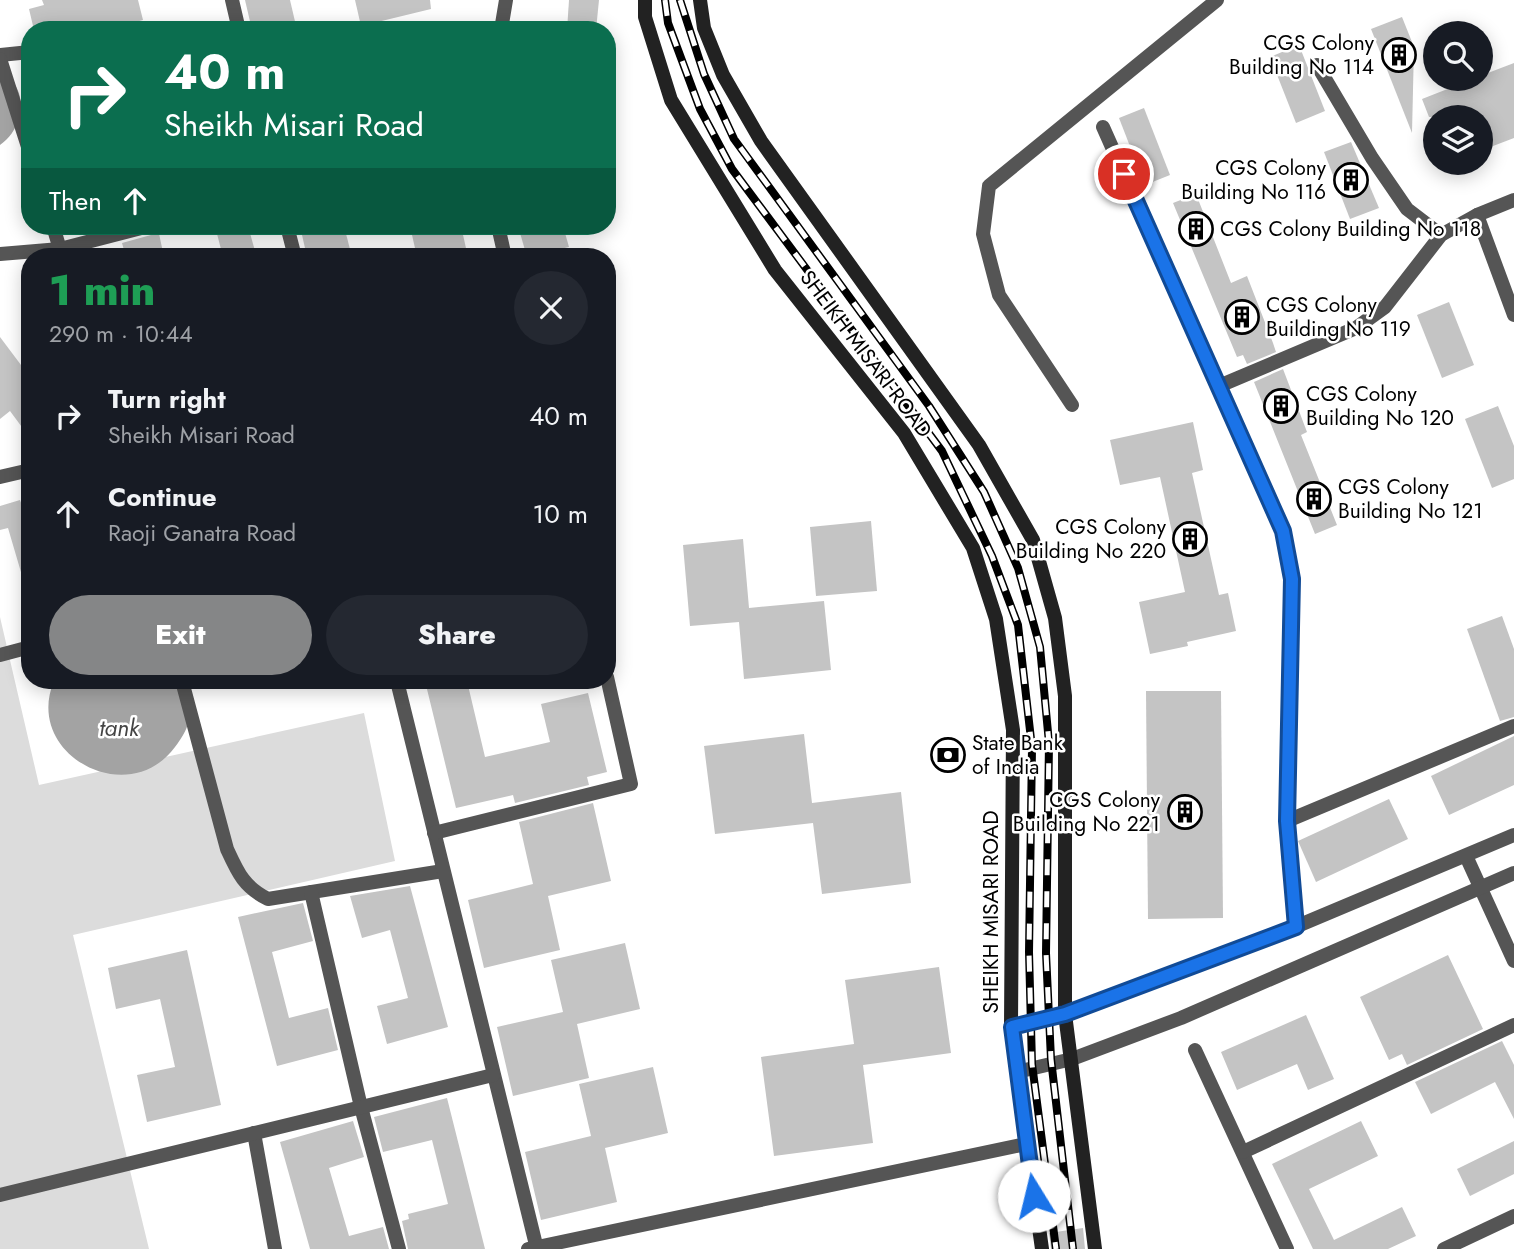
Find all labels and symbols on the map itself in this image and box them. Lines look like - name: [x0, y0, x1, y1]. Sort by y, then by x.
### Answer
- place label: CGS Colony Building No 114: [1229, 28, 1375, 82]
- building icon: CGS Colony Building No 114: [1380, 36, 1418, 74]
- pin: [1094, 144, 1154, 204]
- place label: CGS Colony Building No 116: [1181, 153, 1327, 207]
- building icon: CGS Colony Building No 116: [1332, 161, 1370, 199]
- building icon: CGS Colony Building No 118: [1177, 210, 1215, 248]
- place label: CGS Colony Building No 118: [1220, 214, 1481, 244]
- street label: SHEIKH MISARI ROAD: [793, 264, 939, 444]
- place label: CGS Colony Building No 119: [1266, 290, 1411, 344]
- building icon: CGS Colony Building No 119: [1223, 298, 1261, 336]
- place label: CGS Colony Building No 120: [1306, 379, 1454, 433]
- building icon: CGS Colony Building No 120: [1262, 387, 1300, 425]
- place label: CGS Colony Building No 121: [1338, 472, 1483, 526]
- building icon: CGS Colony Building No 121: [1295, 480, 1333, 518]
- place label: CGS Colony Building No 220: [1016, 512, 1167, 566]
- building icon: CGS Colony Building No 220: [1171, 520, 1209, 558]
- water label: tank: [99, 711, 140, 745]
- place label: State Bank of India: [972, 728, 1064, 782]
- bank icon: State Bank of India: [929, 736, 967, 774]
- place label: CGS Colony Building No 221: [1013, 785, 1161, 839]
- building icon: CGS Colony Building No 221: [1166, 793, 1204, 831]
- street label: SHEIKH MISARI ROAD: [976, 811, 1006, 1014]
- position arrow: [997, 1159, 1071, 1233]

